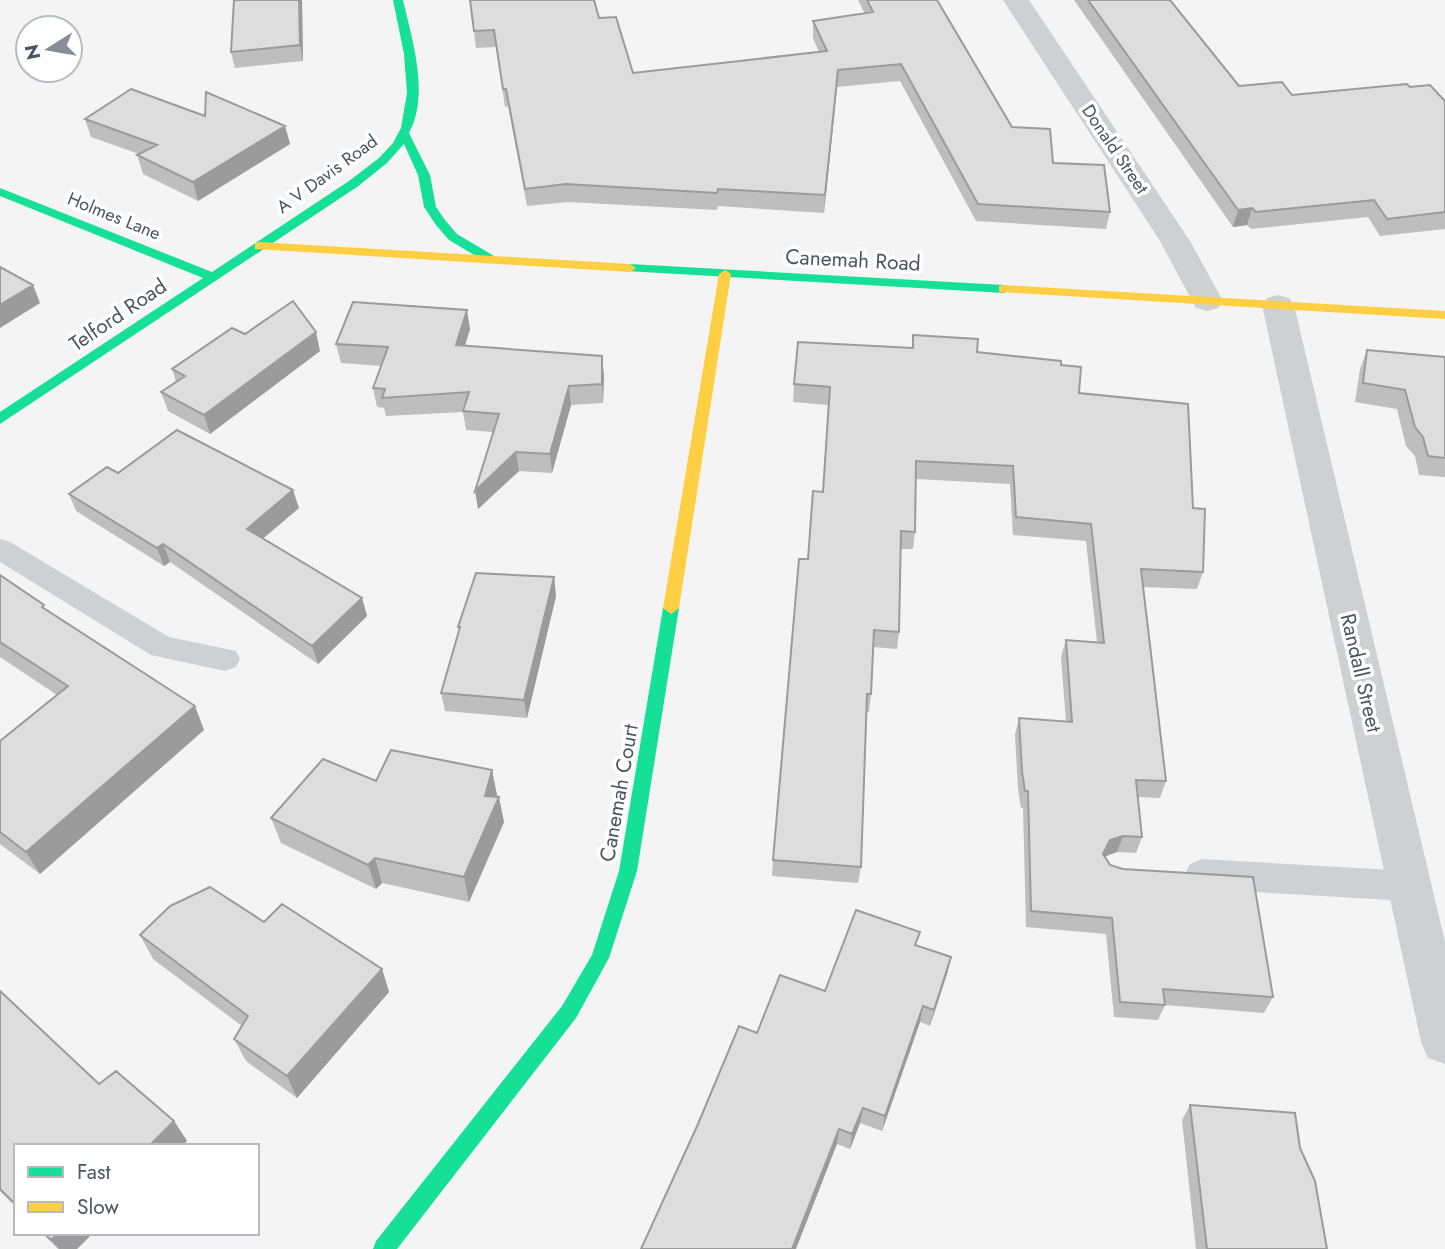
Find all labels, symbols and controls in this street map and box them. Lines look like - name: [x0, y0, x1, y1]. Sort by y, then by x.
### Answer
- north arrow: [14, 14, 84, 84]
- text: N: [18, 42, 47, 62]
- street label: Donald Street: [1075, 99, 1155, 199]
- street label: A V Davis Road: [271, 128, 383, 220]
- street label: Holmes Lane: [64, 186, 164, 246]
- street label: Canemah Road: [785, 241, 921, 279]
- street label: Telford Road: [63, 271, 173, 359]
- street label: Randall Street: [1333, 611, 1389, 735]
- street label: Canemah Court: [592, 722, 646, 864]
- legend: [14, 1144, 259, 1235]
- text: Fast: [77, 1157, 110, 1187]
- text: Slow: [77, 1192, 119, 1222]

